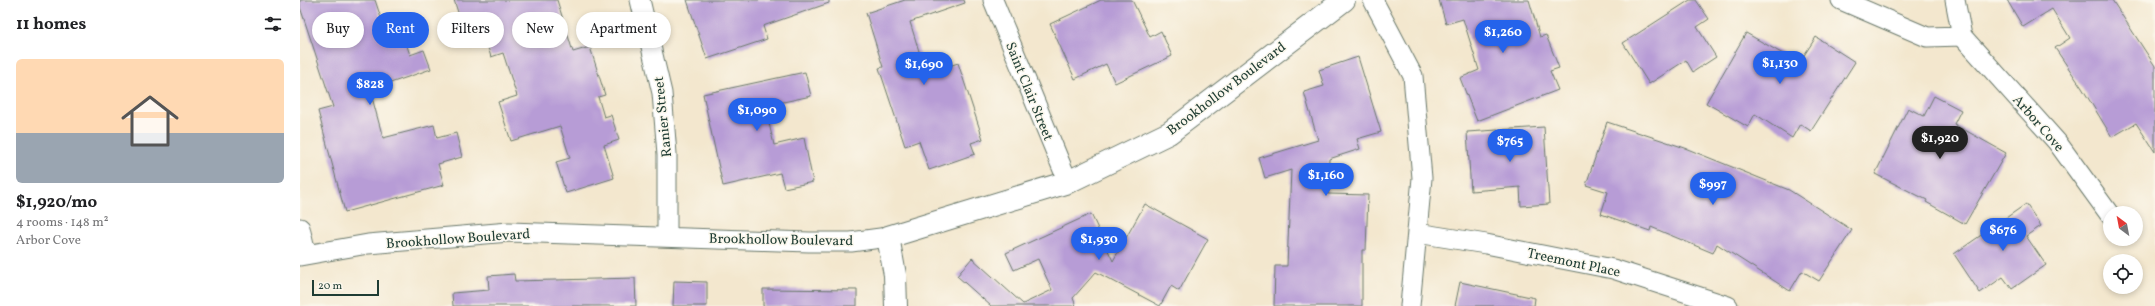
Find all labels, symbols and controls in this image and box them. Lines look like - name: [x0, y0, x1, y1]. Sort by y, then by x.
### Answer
- chip: Buy: [312, 12, 364, 48]
- chip: Rent: [372, 12, 429, 48]
- chip: Filters: [437, 12, 504, 48]
- chip: New: [512, 12, 568, 48]
- chip: Apartment: [576, 12, 671, 48]
- text: 11 homes: [16, 13, 86, 36]
- icon: filters: [262, 13, 284, 35]
- pin: $1,260: [1470, 20, 1536, 54]
- text: $1,260: [1484, 24, 1522, 42]
- street label: Brookhollow Boulevard: [1164, 38, 1290, 140]
- street label: Saint Clair Street: [1000, 39, 1057, 144]
- pin: $1,130: [1747, 51, 1813, 85]
- pin: $1,690: [891, 52, 957, 86]
- text: $1,130: [1762, 55, 1798, 73]
- text: $1,690: [905, 56, 943, 74]
- pin: $828: [346, 72, 394, 106]
- street label: Ranier Street: [650, 75, 677, 158]
- text: $828: [356, 76, 384, 94]
- icon: home: [114, 85, 186, 157]
- street label: Arbor Cove: [2008, 91, 2068, 157]
- pin: $1,090: [724, 98, 790, 132]
- text: $1,090: [737, 102, 777, 120]
- pin: $1,920: [1907, 126, 1973, 160]
- pin: $765: [1486, 129, 1534, 163]
- text: $1,920: [1921, 130, 1959, 148]
- text: $765: [1497, 133, 1523, 151]
- pin: $1,160: [1293, 163, 1359, 197]
- text: $1,160: [1308, 167, 1344, 185]
- pin: $997: [1689, 172, 1737, 206]
- text: $997: [1699, 176, 1727, 194]
- text: $1,920/mo: [16, 191, 97, 214]
- north arrow: [2103, 206, 2143, 246]
- map controls: [2103, 206, 2143, 294]
- text: 4 rooms · 148 m²: [16, 214, 109, 232]
- pin: $676: [1979, 218, 2027, 252]
- text: $676: [1989, 222, 2017, 240]
- street label: Brookhollow Boulevard: [385, 225, 531, 254]
- pin: $1,930: [1066, 227, 1132, 261]
- street label: Brookhollow Boulevard: [709, 230, 853, 251]
- text: $1,930: [1080, 231, 1118, 249]
- text: Arbor Cove: [16, 232, 81, 250]
- street label: Treemont Place: [1525, 244, 1622, 283]
- button: locate: [2103, 254, 2143, 294]
- scale bar: [312, 278, 379, 297]
- text: 20 m: [318, 279, 342, 294]

